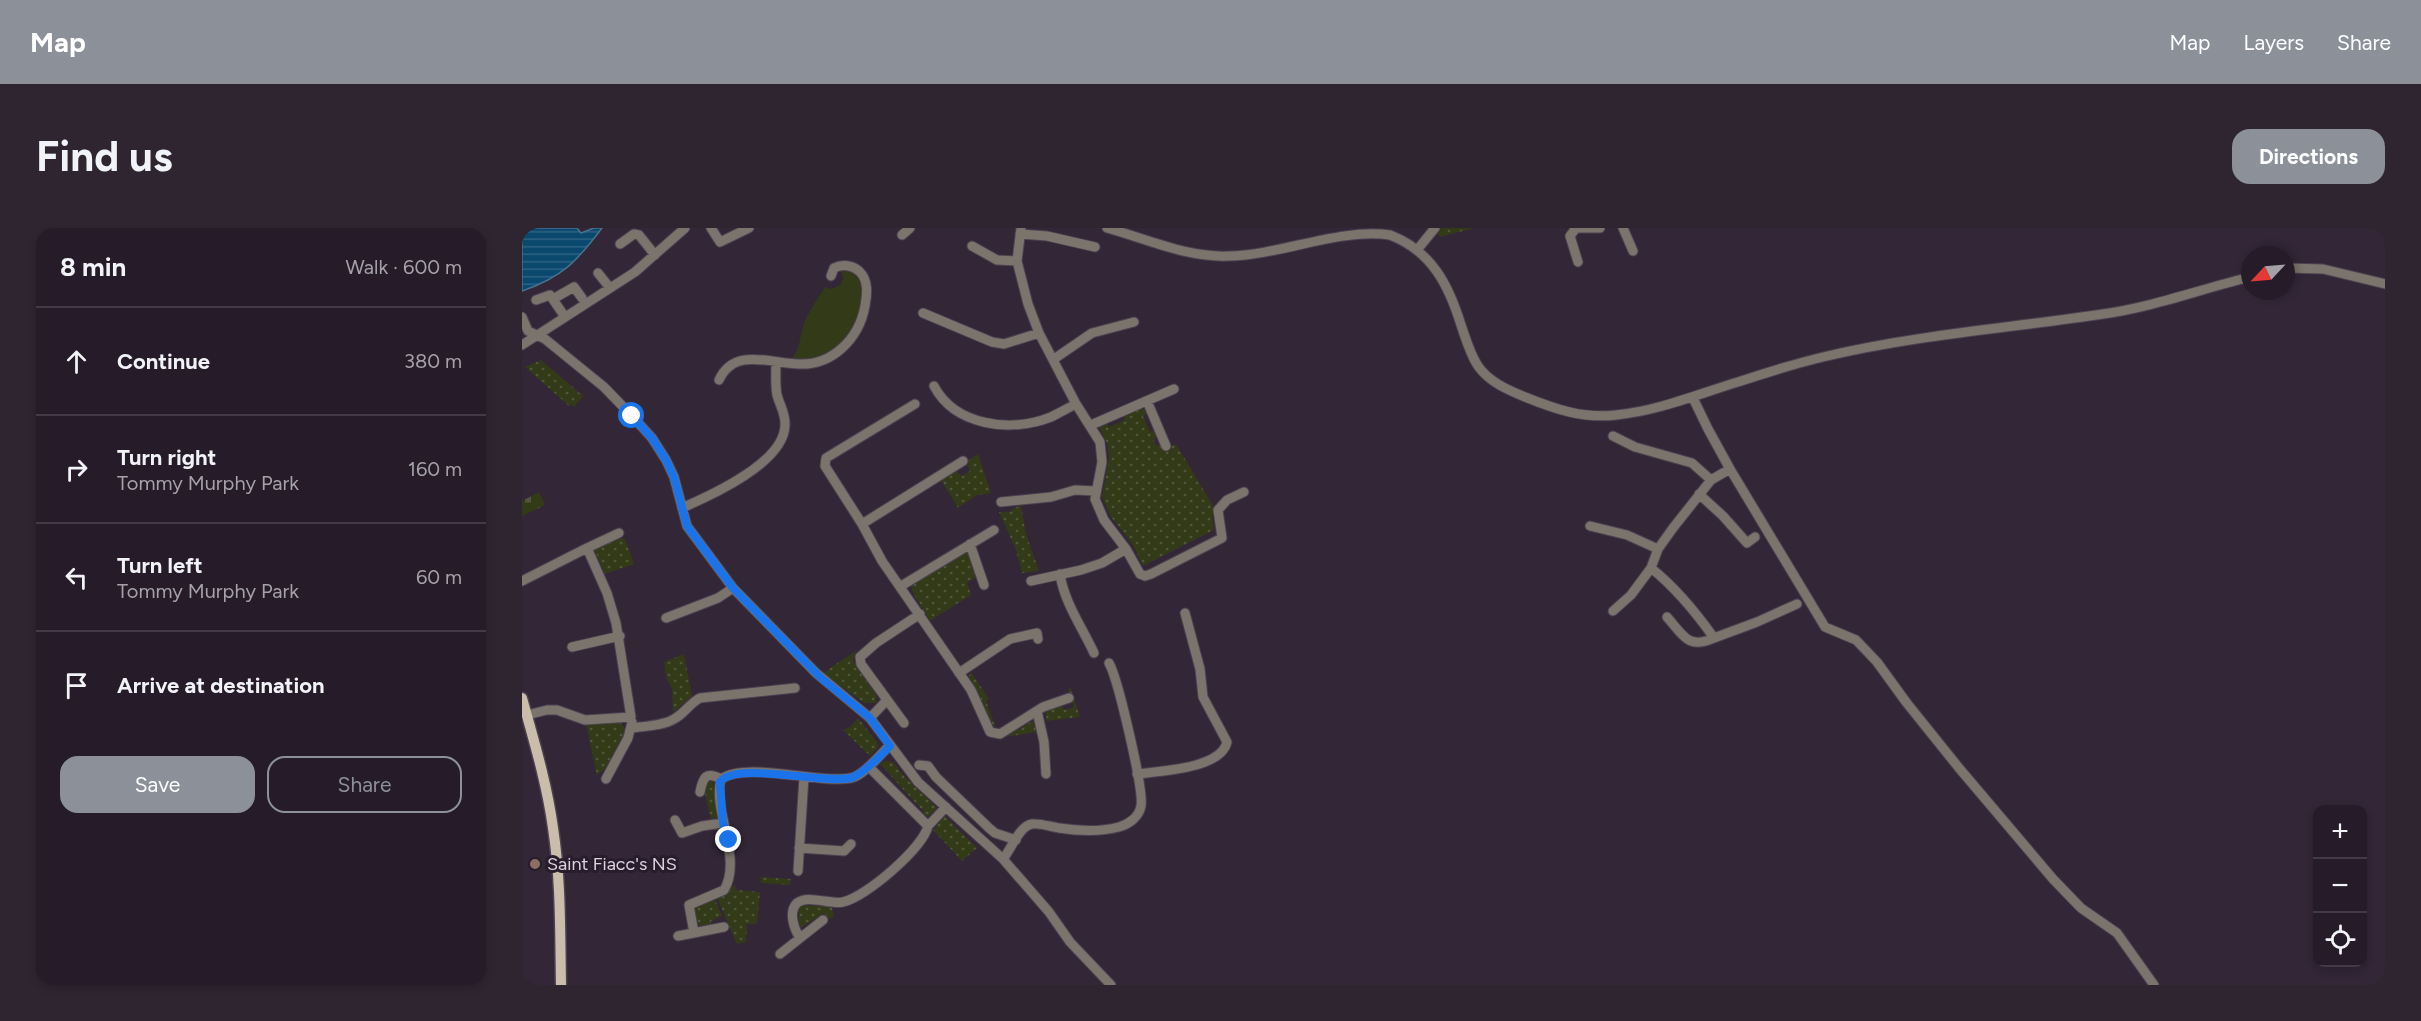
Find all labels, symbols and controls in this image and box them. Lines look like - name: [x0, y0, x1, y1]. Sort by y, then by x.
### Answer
- text: Map: [30, 25, 86, 59]
- text: Map: [2170, 30, 2210, 55]
- text: Layers: [2243, 30, 2304, 55]
- text: Share: [2337, 30, 2391, 55]
- button: Directions: [2232, 129, 2385, 184]
- text: Find us: [36, 131, 173, 182]
- north arrow: [2241, 246, 2295, 300]
- text: 8 min: [60, 251, 126, 283]
- text: Walk · 600 m: [345, 255, 462, 279]
- icon: ahead: [60, 345, 93, 378]
- text: Continue: [117, 348, 210, 375]
- text: 380 m: [404, 349, 462, 373]
- route start: [618, 402, 644, 428]
- text: Turn right: [117, 444, 216, 471]
- icon: right: [60, 453, 93, 486]
- text: 160 m: [408, 457, 462, 481]
- text: Tommy Murphy Park: [117, 471, 299, 495]
- text: Turn left: [117, 552, 203, 579]
- icon: left: [60, 561, 93, 594]
- text: 60 m: [416, 565, 462, 589]
- text: Tommy Murphy Park: [117, 579, 299, 603]
- icon: arrive: [60, 669, 93, 702]
- text: Arrive at destination: [117, 672, 325, 699]
- button: Save: [60, 756, 255, 813]
- button: Share: [267, 756, 462, 813]
- map controls: [2313, 805, 2367, 967]
- button: +: [2313, 805, 2367, 859]
- route end: [715, 826, 741, 852]
- place label: Saint Fiacc's NS: [547, 853, 677, 875]
- marker: Saint Fiacc's NS: [528, 857, 542, 871]
- button: −: [2313, 859, 2367, 913]
- button: locate: [2313, 913, 2367, 967]

